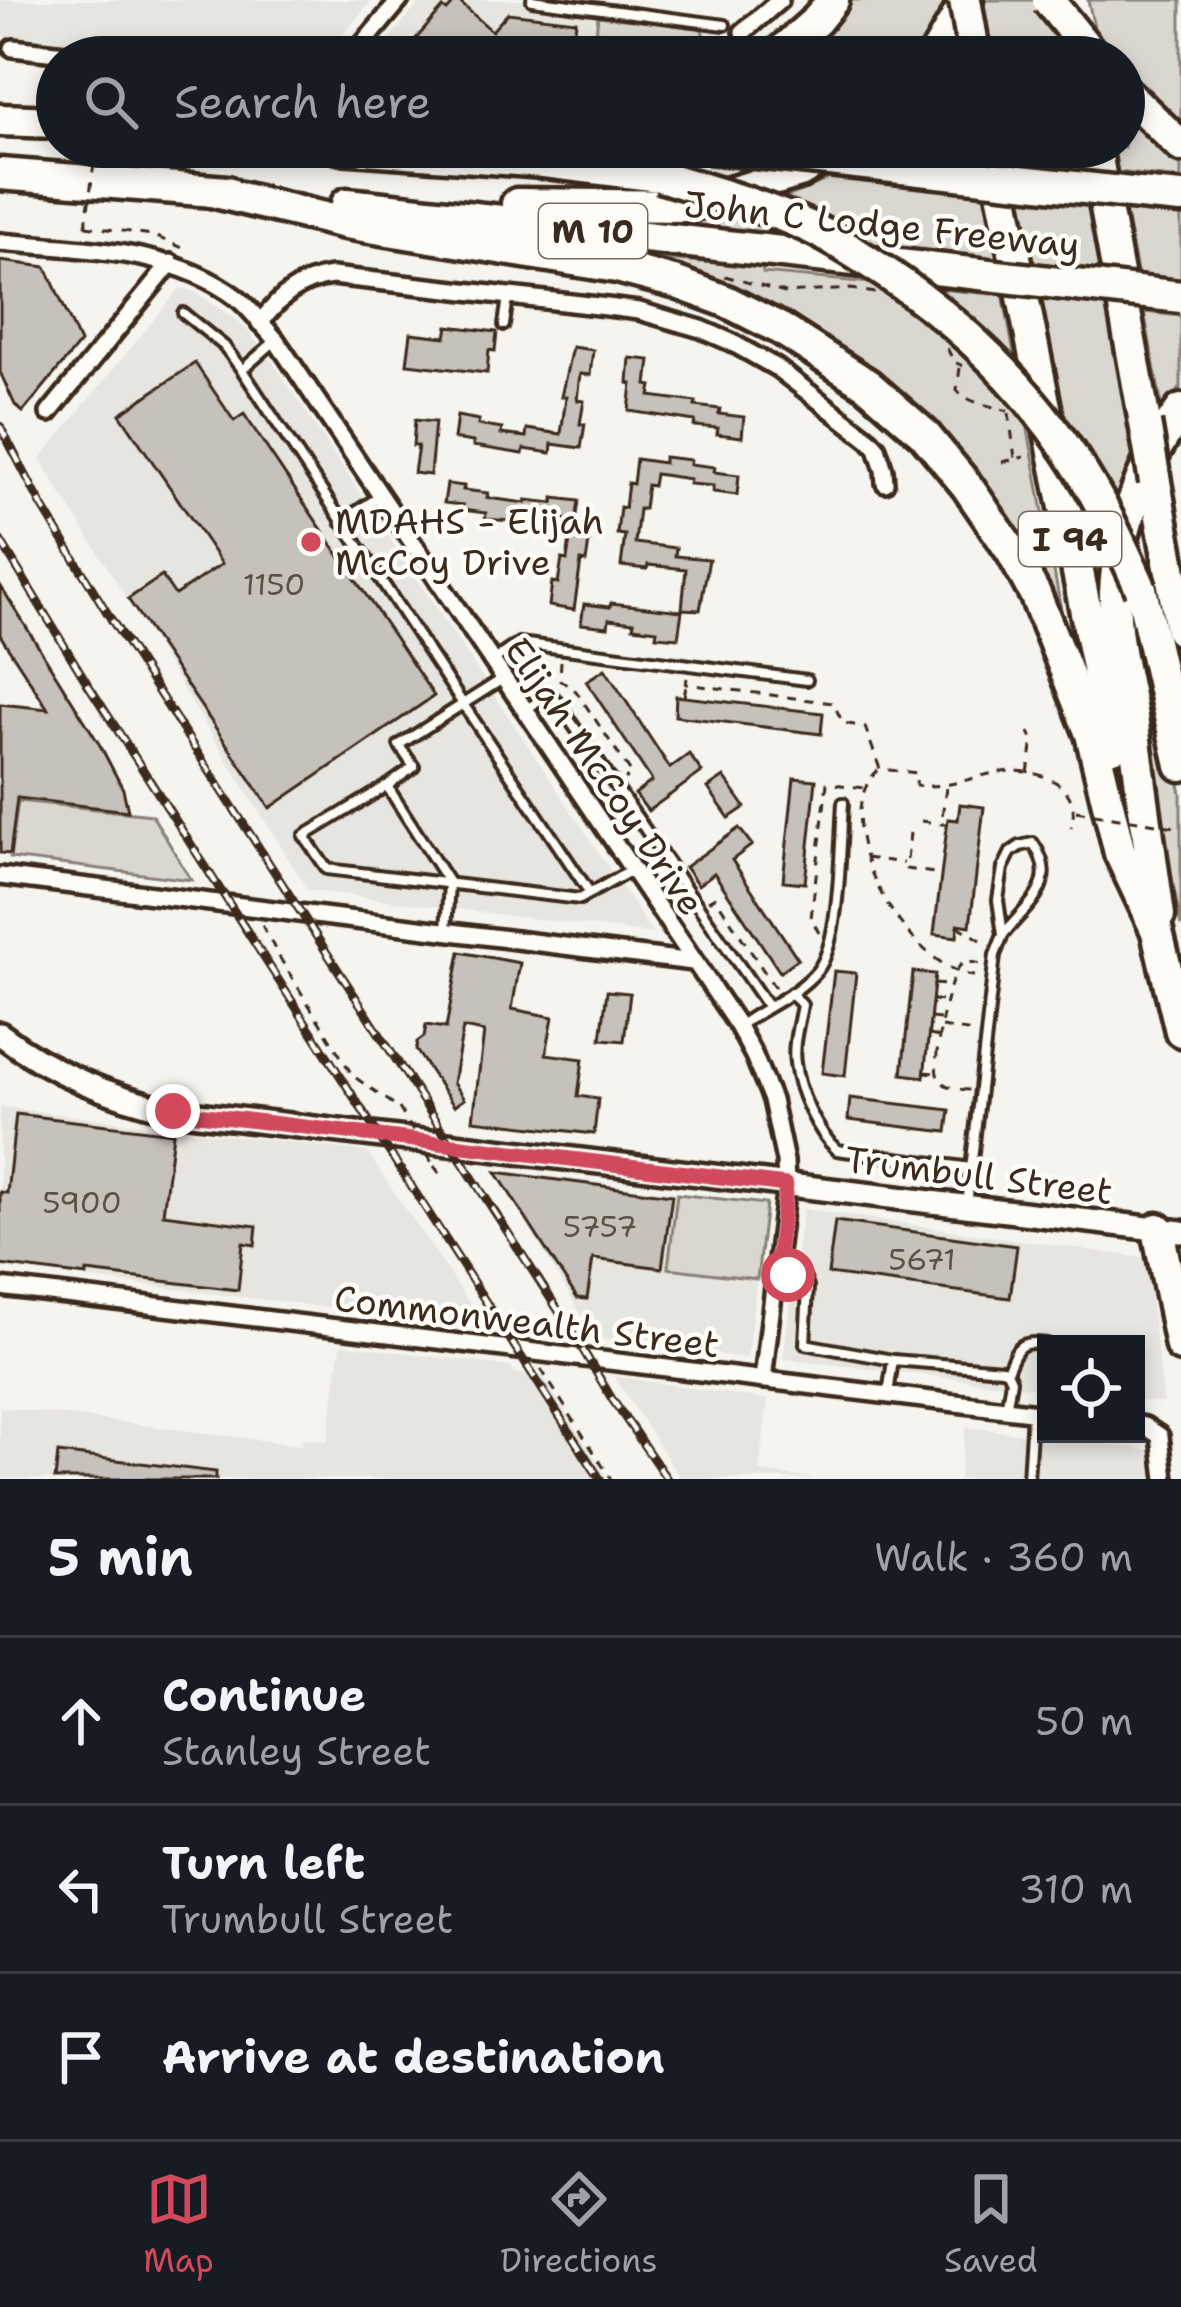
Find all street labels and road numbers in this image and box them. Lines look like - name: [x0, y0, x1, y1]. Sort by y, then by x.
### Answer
- street label: John C Lodge Freeway: [682, 179, 1082, 270]
- road number: M 10: [539, 204, 647, 258]
- road number: I 94: [1019, 512, 1121, 566]
- street label: Elijah McCoy Drive: [493, 628, 716, 925]
- street label: Trumbull Street: [843, 1135, 1115, 1216]
- street label: Commonwealth Street: [332, 1274, 722, 1369]

